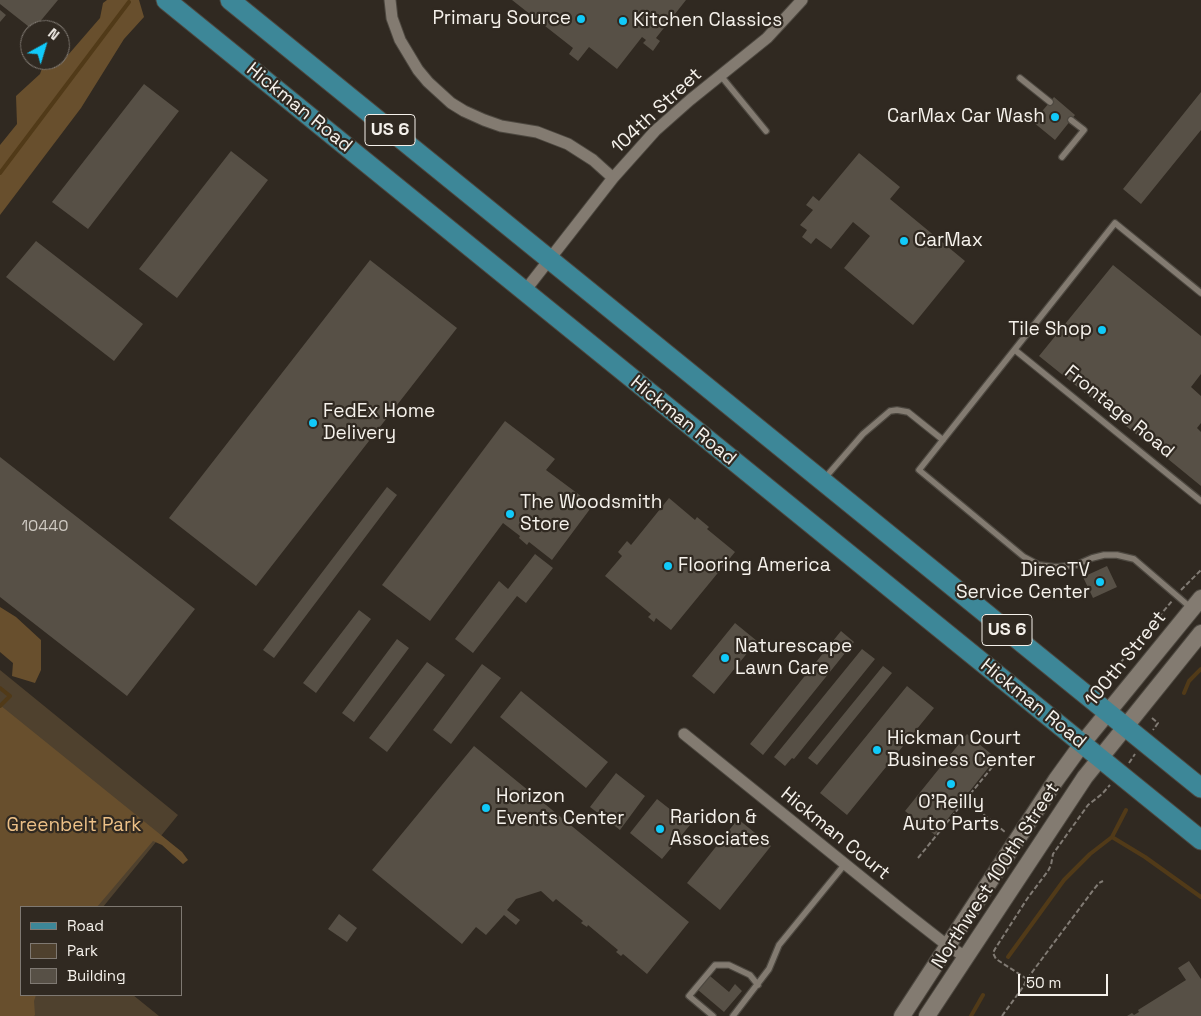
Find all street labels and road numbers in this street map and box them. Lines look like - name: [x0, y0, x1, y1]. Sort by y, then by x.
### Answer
- street label: Hickman Road: [242, 59, 356, 157]
- street label: 104th Street: [607, 63, 707, 159]
- road number: US 6: [365, 114, 415, 146]
- street label: Frontage Road: [1060, 361, 1178, 463]
- street label: Hickman Road: [626, 372, 740, 470]
- street label: 100th Street: [1081, 607, 1171, 711]
- road number: US 6: [982, 614, 1032, 646]
- street label: Hickman Road: [976, 655, 1090, 753]
- street label: Northwest 100th Street: [927, 779, 1065, 973]
- street label: Hickman Court: [776, 783, 894, 885]

